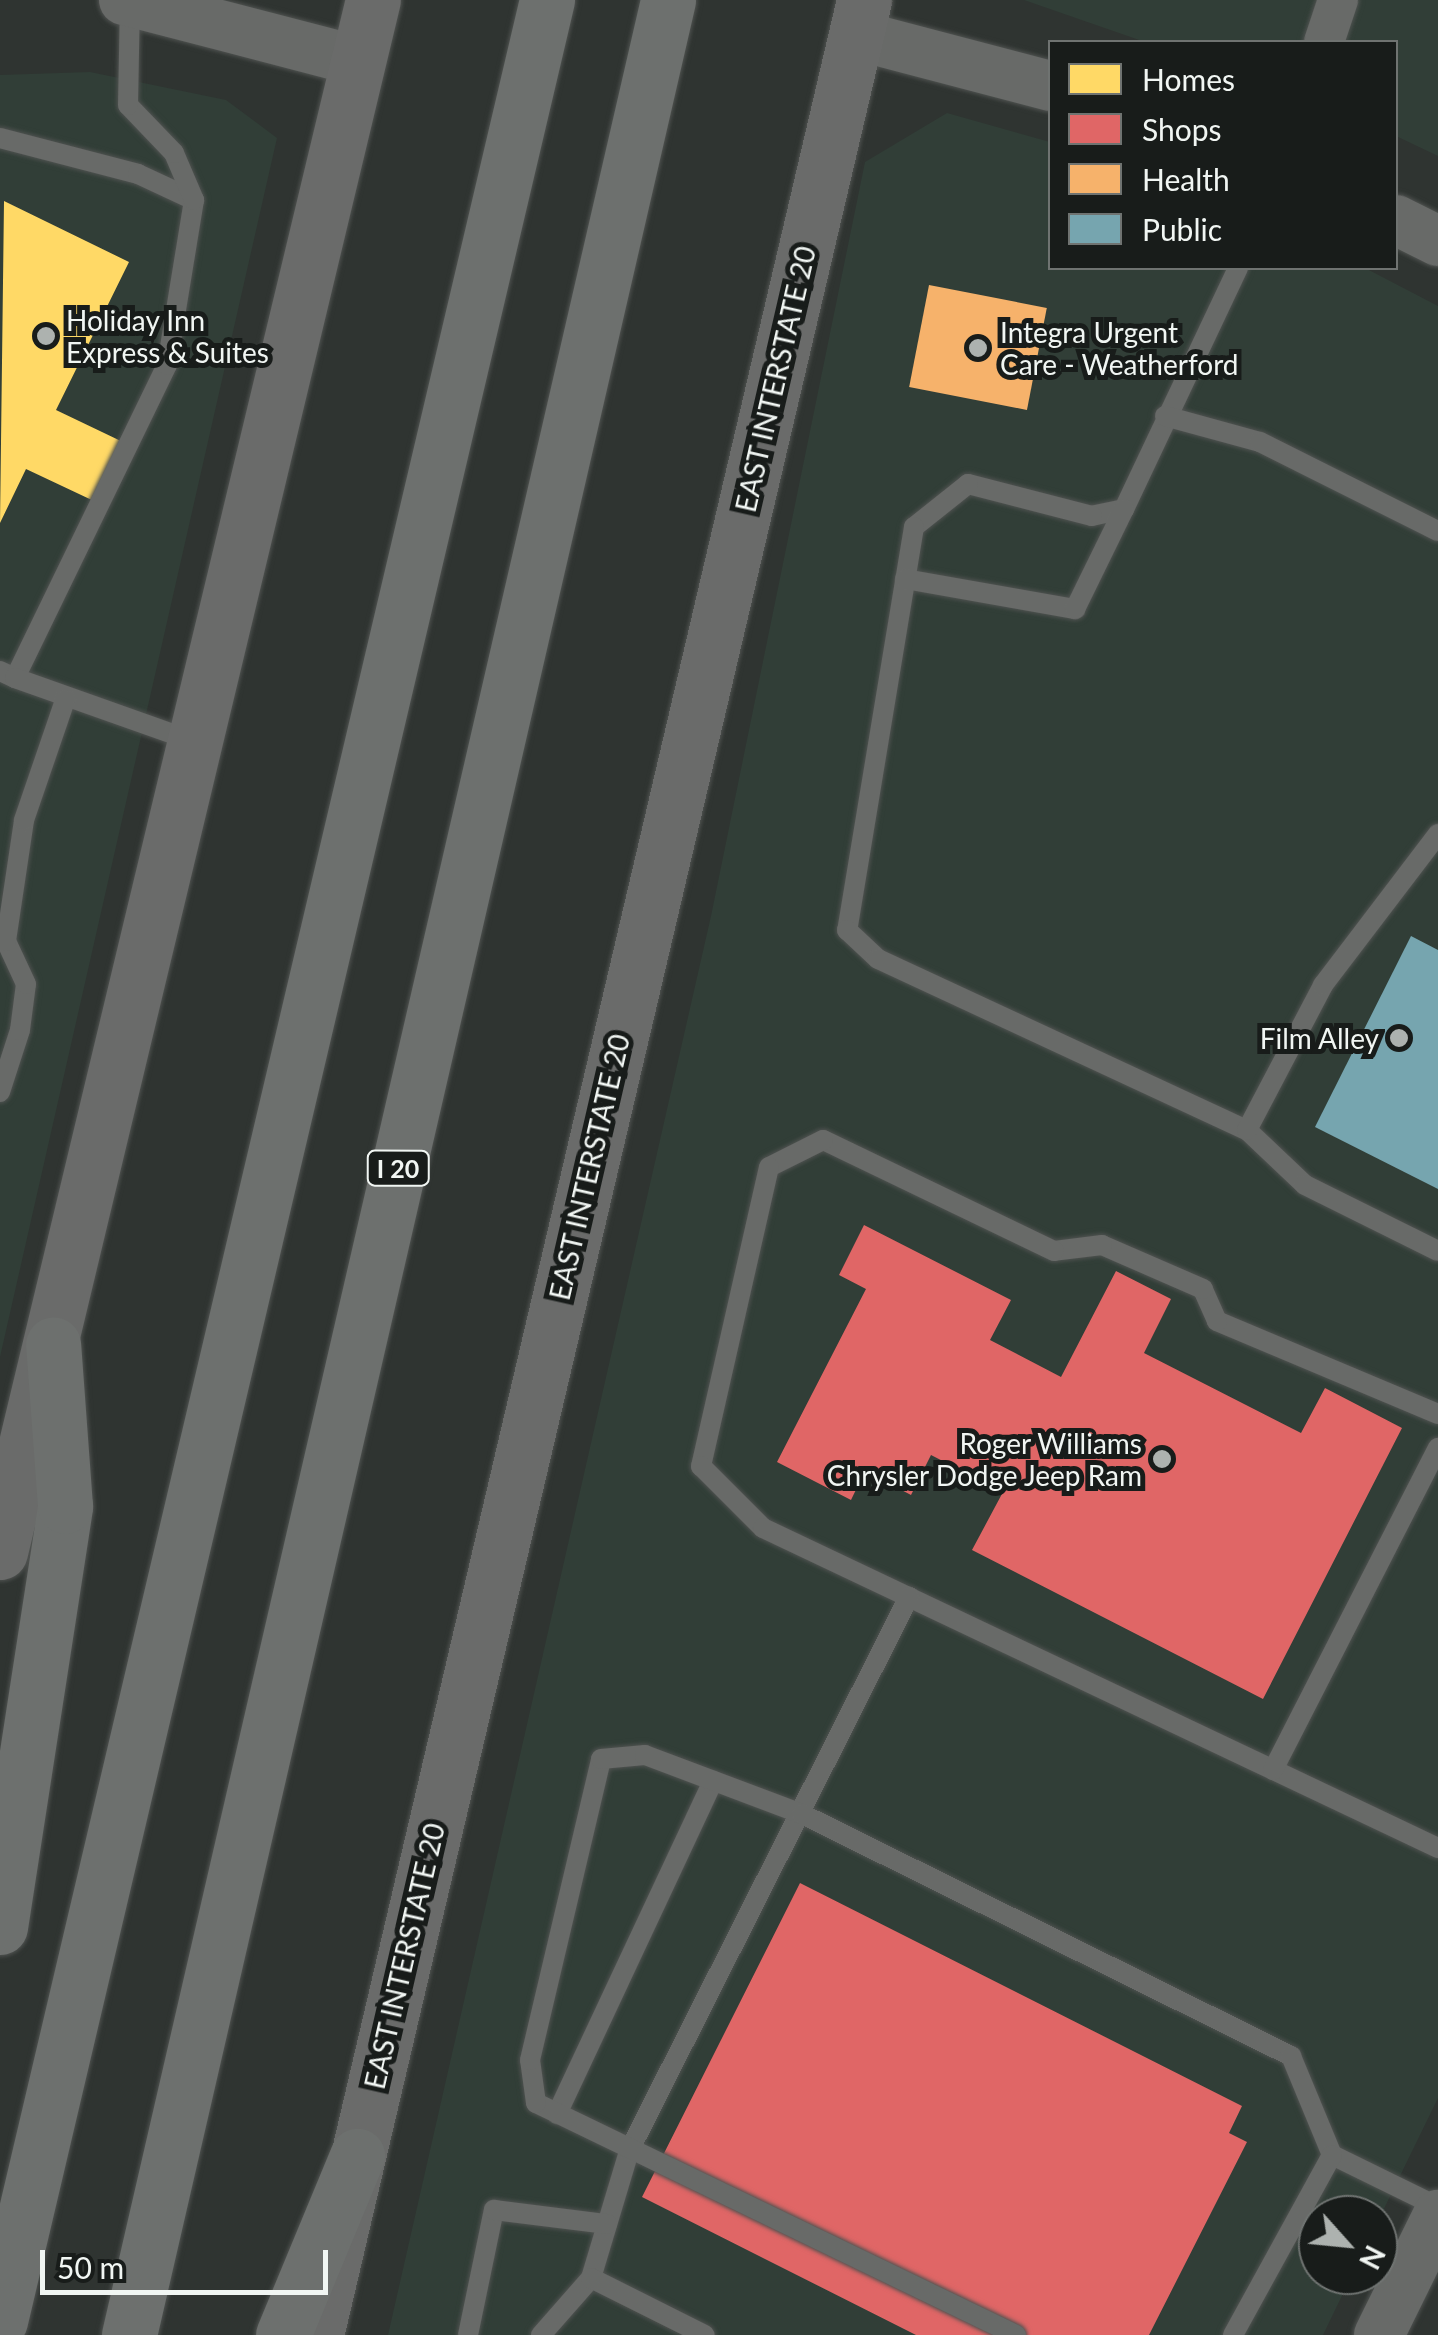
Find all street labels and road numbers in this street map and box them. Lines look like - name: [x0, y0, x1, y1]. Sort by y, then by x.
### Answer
- street label: EAST INTERSTATE 20: [728, 242, 822, 516]
- street label: EAST INTERSTATE 20: [542, 1030, 636, 1304]
- road number: I 20: [366, 1148, 430, 1188]
- street label: EAST INTERSTATE 20: [357, 1819, 451, 2093]

